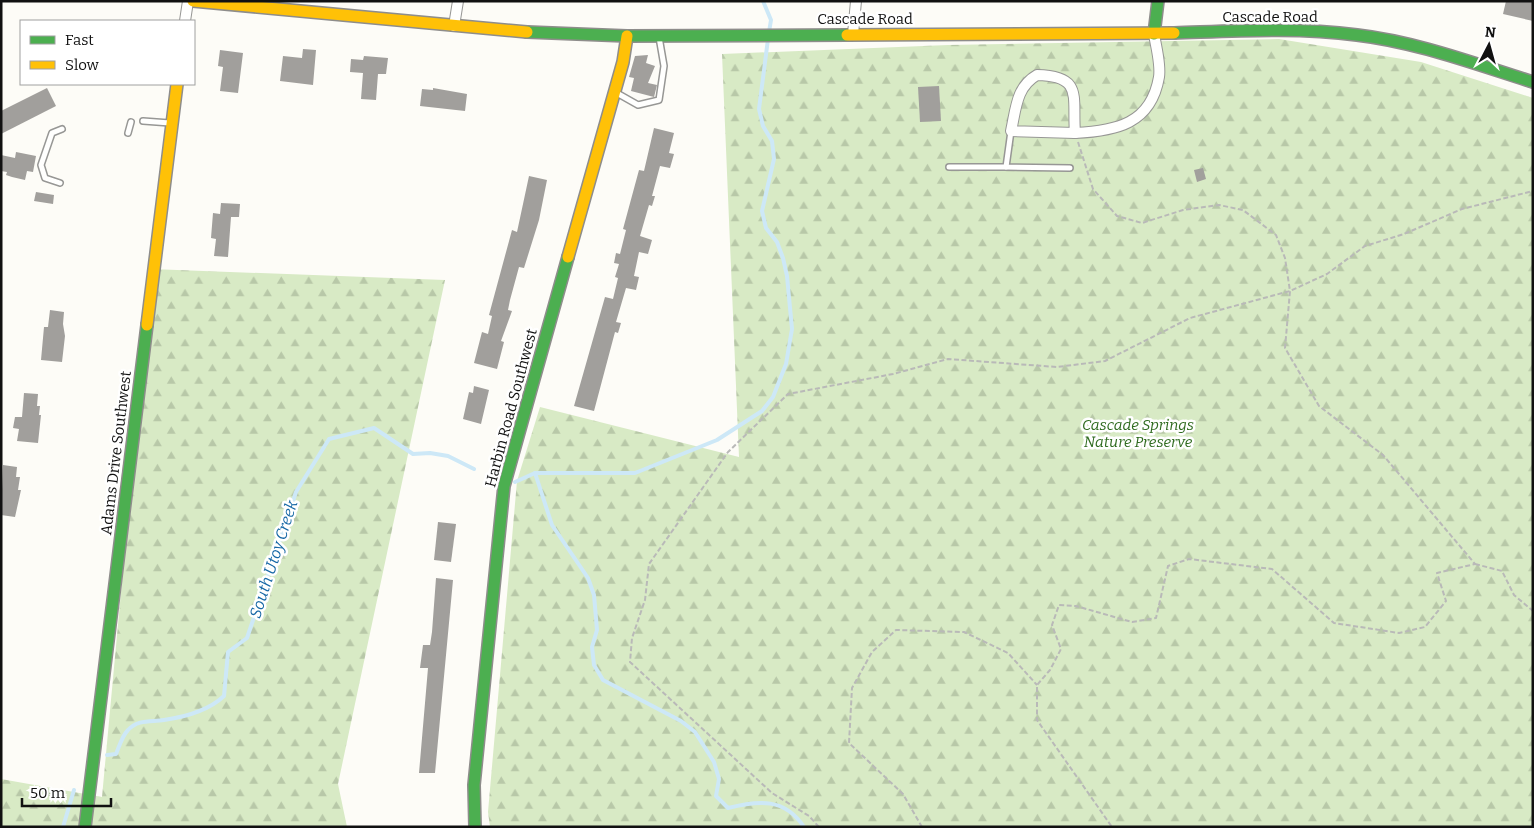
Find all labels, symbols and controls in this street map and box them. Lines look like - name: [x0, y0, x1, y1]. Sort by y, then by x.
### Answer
- street label: Cascade Road: [1222, 8, 1318, 26]
- street label: Cascade Road: [817, 10, 913, 28]
- legend: [20, 20, 195, 85]
- north arrow: [1464, 20, 1514, 70]
- text: N: [1484, 24, 1497, 42]
- text: Fast: [65, 31, 94, 49]
- text: Slow: [65, 56, 100, 74]
- street label: Harbin Road Southwest: [481, 326, 541, 489]
- street label: Adams Drive Southwest: [97, 369, 135, 536]
- park label: Cascade Springs Nature Preserve: [1082, 416, 1194, 451]
- water label: South Utoy Creek: [245, 497, 302, 621]
- scale bar: [22, 776, 111, 808]
- text: 50 m: [30, 784, 66, 802]

